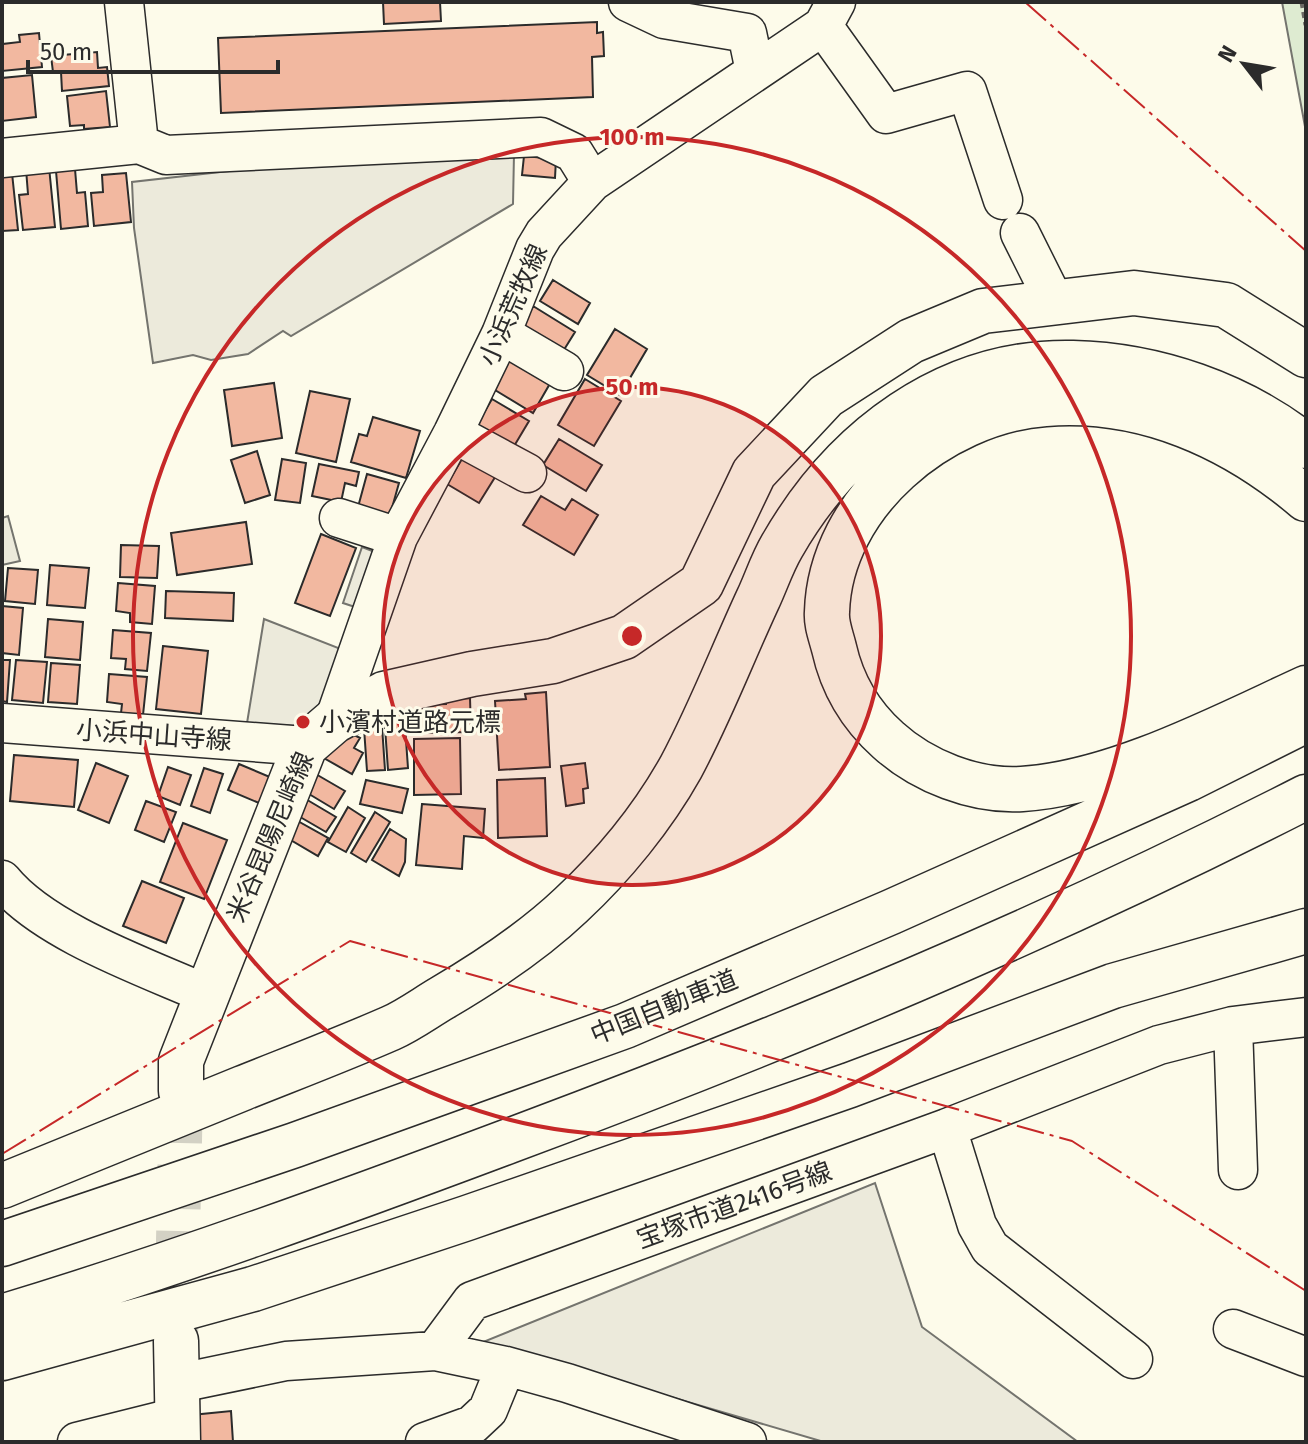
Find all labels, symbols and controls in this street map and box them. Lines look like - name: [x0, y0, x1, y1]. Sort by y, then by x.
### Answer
- scale bar: [28, 24, 278, 74]
- north arrow: [1204, 24, 1284, 104]
- text: 50 m: [40, 38, 92, 66]
- text: N: [1212, 41, 1243, 67]
- text: 100 m: [599, 123, 665, 151]
- street label: 小浜荒牧線: [473, 240, 554, 371]
- text: 50 m: [606, 373, 658, 401]
- centre of rings: [618, 622, 646, 650]
- place label: 小濱村道路元標: [319, 707, 501, 738]
- marker: 小濱村道路元標: [294, 713, 312, 731]
- street label: 小浜中山寺線: [75, 715, 233, 756]
- street label: 米谷昆陽尼崎線: [221, 747, 320, 927]
- street label: 中国自動車道: [586, 964, 742, 1051]
- street label: 宝塚市道2416号線: [632, 1156, 836, 1255]

